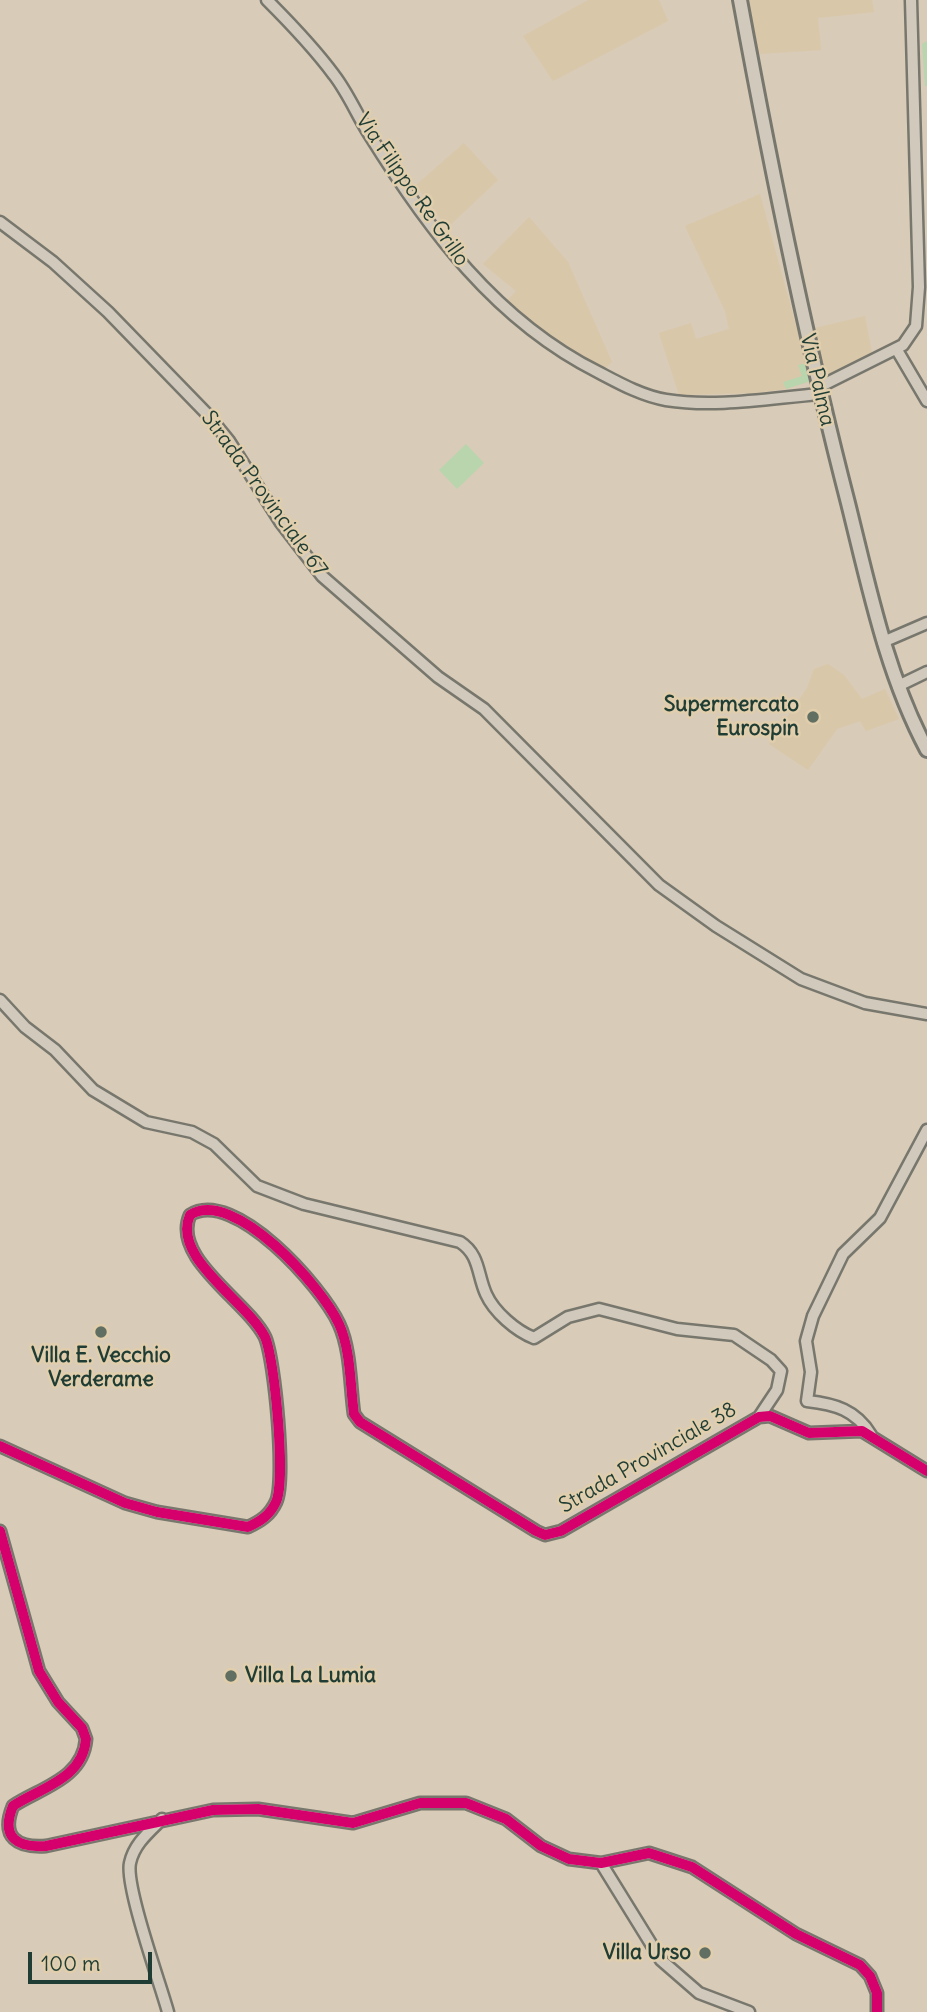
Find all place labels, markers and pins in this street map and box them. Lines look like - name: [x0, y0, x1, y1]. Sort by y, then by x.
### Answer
- place label: Supermercato Eurospin: [664, 692, 799, 742]
- marker: Supermercato Eurospin: [805, 709, 821, 725]
- marker: Villa E. Vecchio Verderame: [93, 1324, 109, 1340]
- place label: Villa E. Vecchio Verderame: [31, 1343, 171, 1393]
- place label: Villa La Lumia: [245, 1663, 376, 1689]
- marker: Villa La Lumia: [223, 1668, 239, 1684]
- place label: Villa Urso: [603, 1940, 691, 1966]
- marker: Villa Urso: [697, 1945, 713, 1961]

